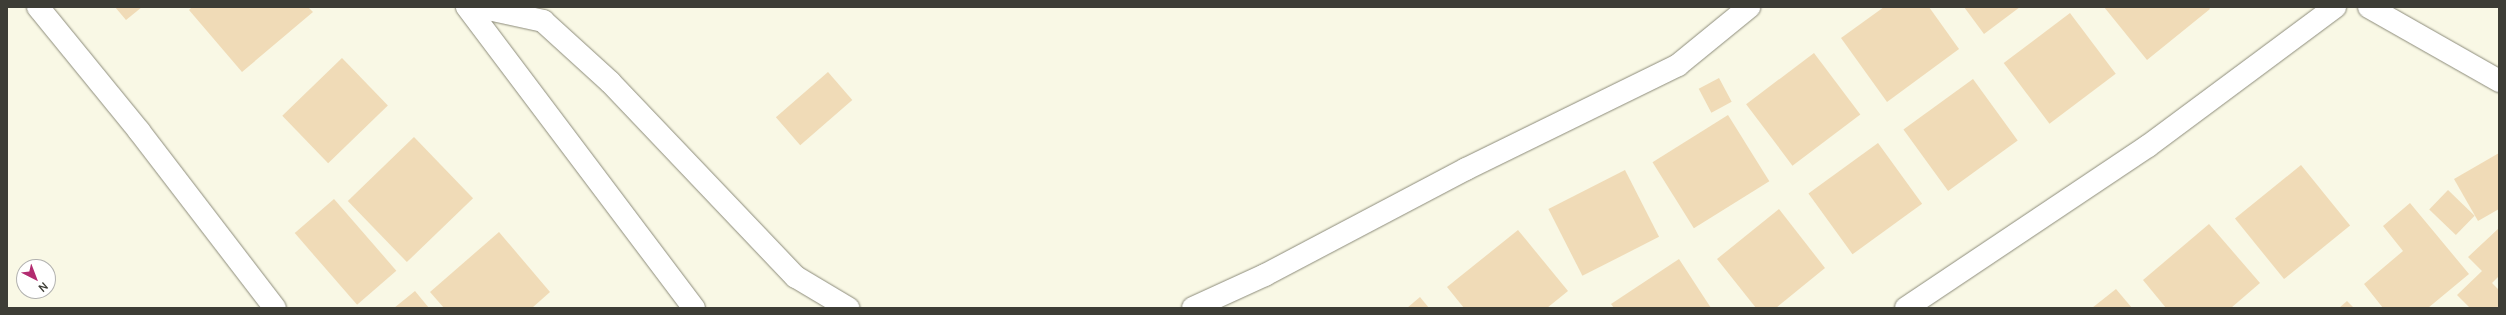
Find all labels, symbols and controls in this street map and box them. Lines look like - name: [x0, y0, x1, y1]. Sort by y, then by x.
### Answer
- north arrow: [16, 259, 56, 299]
- text: N: [36, 279, 52, 296]

